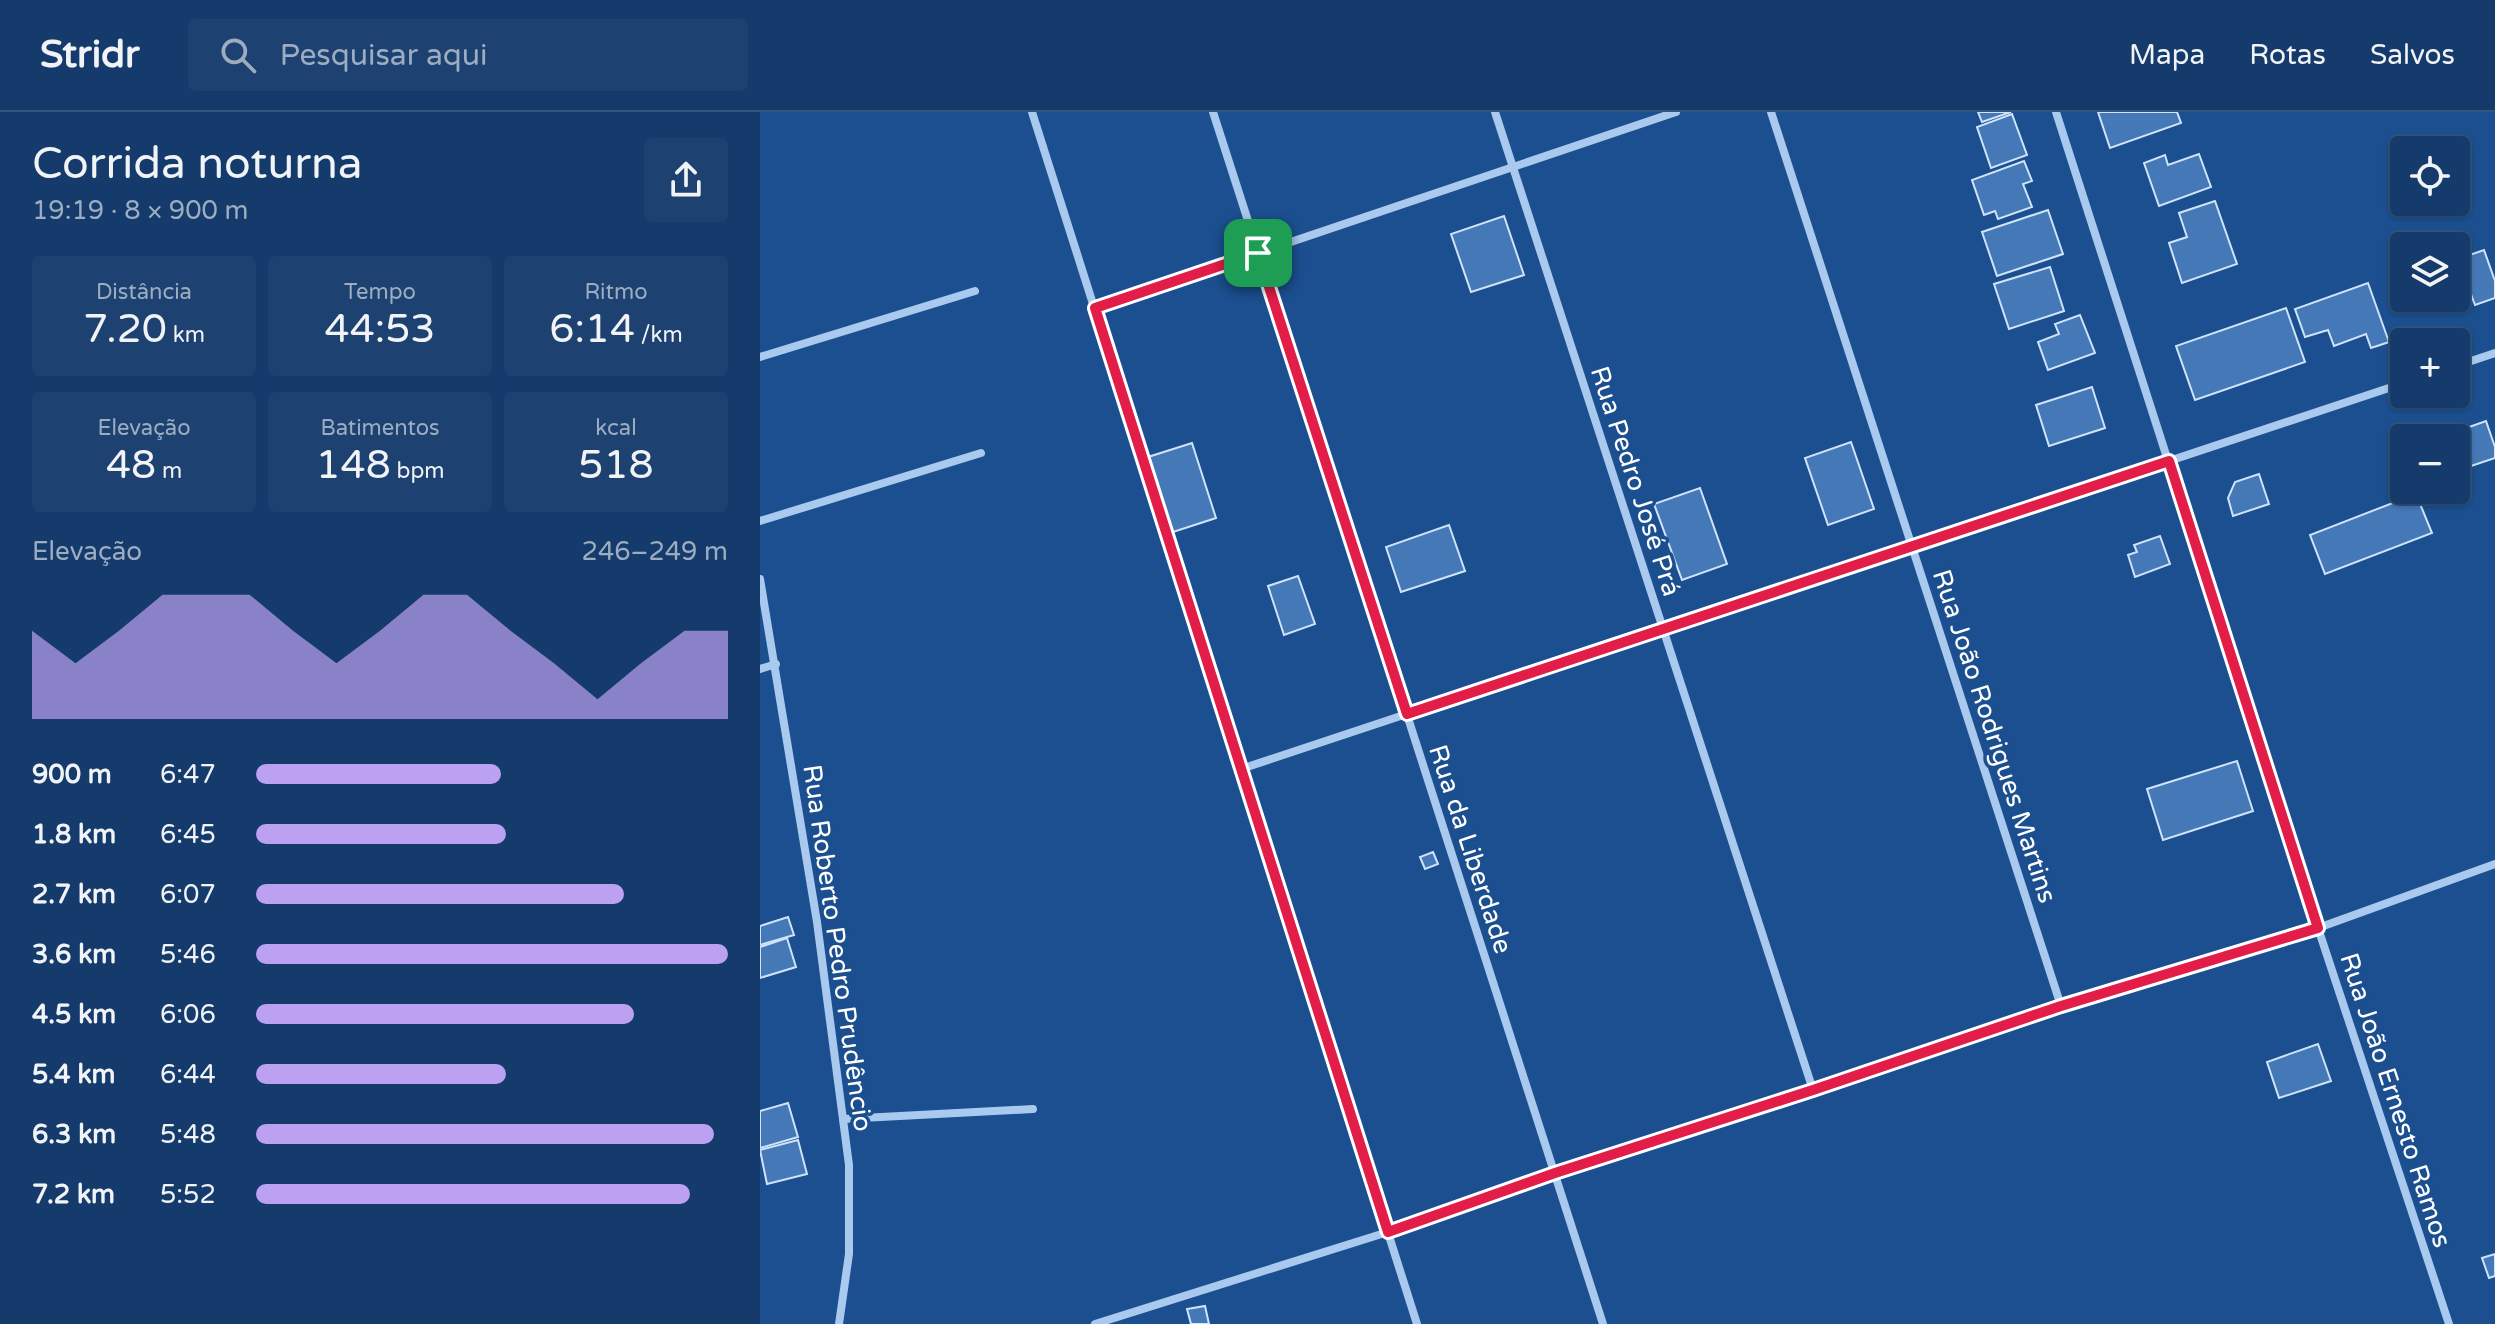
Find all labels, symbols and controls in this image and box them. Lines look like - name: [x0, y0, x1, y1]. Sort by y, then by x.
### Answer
- search box: [188, 19, 748, 91]
- text: Stridr: [40, 32, 140, 78]
- icon: search: [216, 33, 260, 77]
- text: Pesquisar aqui: [280, 37, 488, 74]
- text: Mapa: [2129, 38, 2205, 72]
- text: Rotas: [2249, 38, 2326, 72]
- text: Salvos: [2370, 38, 2455, 72]
- map controls: [2390, 136, 2470, 504]
- button: locate: [2390, 136, 2470, 216]
- text: Corrida noturna: [32, 138, 363, 191]
- button: share: [644, 138, 728, 222]
- text: 19:19 · 8 × 900 m: [32, 195, 248, 226]
- pin: [1224, 219, 1292, 287]
- icon: arrive: [1236, 231, 1280, 275]
- button: layers: [2390, 232, 2470, 312]
- text: Distância: [96, 279, 192, 305]
- text: Tempo: [344, 279, 416, 305]
- text: Ritmo: [584, 279, 648, 305]
- text: 7.20: [83, 305, 167, 353]
- text: 44:53: [325, 305, 435, 353]
- text: 6:14: [549, 305, 635, 353]
- text: km: [167, 322, 205, 348]
- text: /km: [635, 322, 683, 348]
- button: +: [2390, 328, 2470, 408]
- street label: Rua Pedro José Prá: [1584, 362, 1687, 600]
- text: Elevação: [97, 415, 191, 441]
- text: Batimentos: [320, 415, 440, 441]
- text: kcal: [595, 415, 637, 441]
- button: −: [2390, 424, 2470, 504]
- text: 48: [106, 441, 156, 489]
- text: 148: [315, 441, 391, 489]
- text: 518: [578, 441, 654, 489]
- text: m: [156, 458, 182, 484]
- text: bpm: [391, 458, 445, 484]
- text: Elevação: [32, 536, 142, 567]
- text: 246–249 m: [582, 536, 728, 567]
- street label: Rua João Rodrigues Martins: [1926, 566, 2063, 907]
- street label: Rua da Liberdade: [1422, 741, 1519, 958]
- text: 900 m: [32, 759, 112, 790]
- text: 6:47: [160, 759, 216, 790]
- street label: Rua Roberto Pedro Prudêncio: [796, 763, 879, 1133]
- text: 1.8 km: [32, 819, 116, 850]
- text: 6:45: [160, 819, 216, 850]
- text: 2.7 km: [32, 879, 116, 910]
- text: 6:07: [160, 879, 216, 910]
- text: 3.6 km: [32, 939, 116, 970]
- text: 5:46: [160, 939, 216, 970]
- street label: Rua João Ernesto Ramos: [2333, 949, 2458, 1251]
- text: 4.5 km: [32, 999, 116, 1030]
- text: 6:06: [160, 999, 216, 1030]
- text: 5.4 km: [32, 1059, 115, 1090]
- text: 6:44: [160, 1059, 216, 1090]
- text: 6.3 km: [32, 1119, 116, 1150]
- text: 5:48: [160, 1119, 216, 1150]
- text: 7.2 km: [32, 1179, 115, 1210]
- text: 5:52: [160, 1179, 216, 1210]

